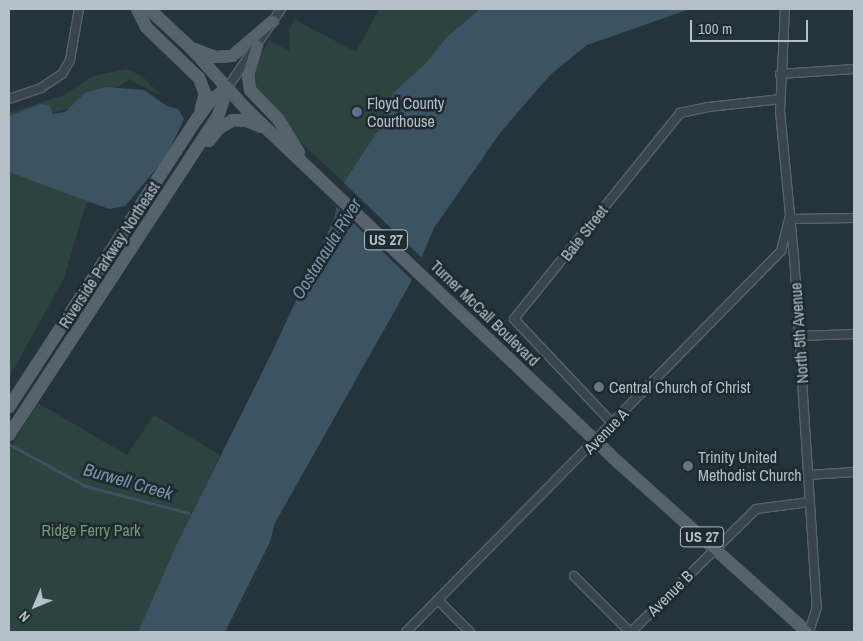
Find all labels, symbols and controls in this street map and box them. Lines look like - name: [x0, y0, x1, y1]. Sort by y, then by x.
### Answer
- scale bar: [693, 10, 810, 42]
- text: 100 m: [698, 18, 732, 39]
- place label: Floyd County Courthouse: [367, 93, 444, 131]
- marker: Floyd County Courthouse: [351, 106, 363, 118]
- street label: Riverside Parkway Northeast: [54, 178, 164, 332]
- water label: Oostanaula River: [287, 195, 367, 303]
- street label: Bale Street: [556, 202, 612, 264]
- road number: US 27: [364, 228, 408, 252]
- street label: Turner McCall Boulevard: [427, 256, 543, 370]
- street label: North 5th Avenue: [786, 282, 812, 384]
- place label: Central Church of Christ: [609, 377, 750, 397]
- marker: Central Church of Christ: [593, 381, 605, 393]
- street label: Avenue A: [579, 404, 633, 458]
- place label: Trinity United Methodist Church: [698, 447, 802, 485]
- water label: Burwell Creek: [81, 459, 175, 505]
- marker: Trinity United Methodist Church: [682, 460, 694, 472]
- park label: Ridge Ferry Park: [41, 520, 141, 540]
- road number: US 27: [680, 524, 724, 550]
- street label: Avenue B: [643, 566, 697, 620]
- north arrow: [10, 581, 60, 631]
- text: N: [15, 607, 34, 626]

